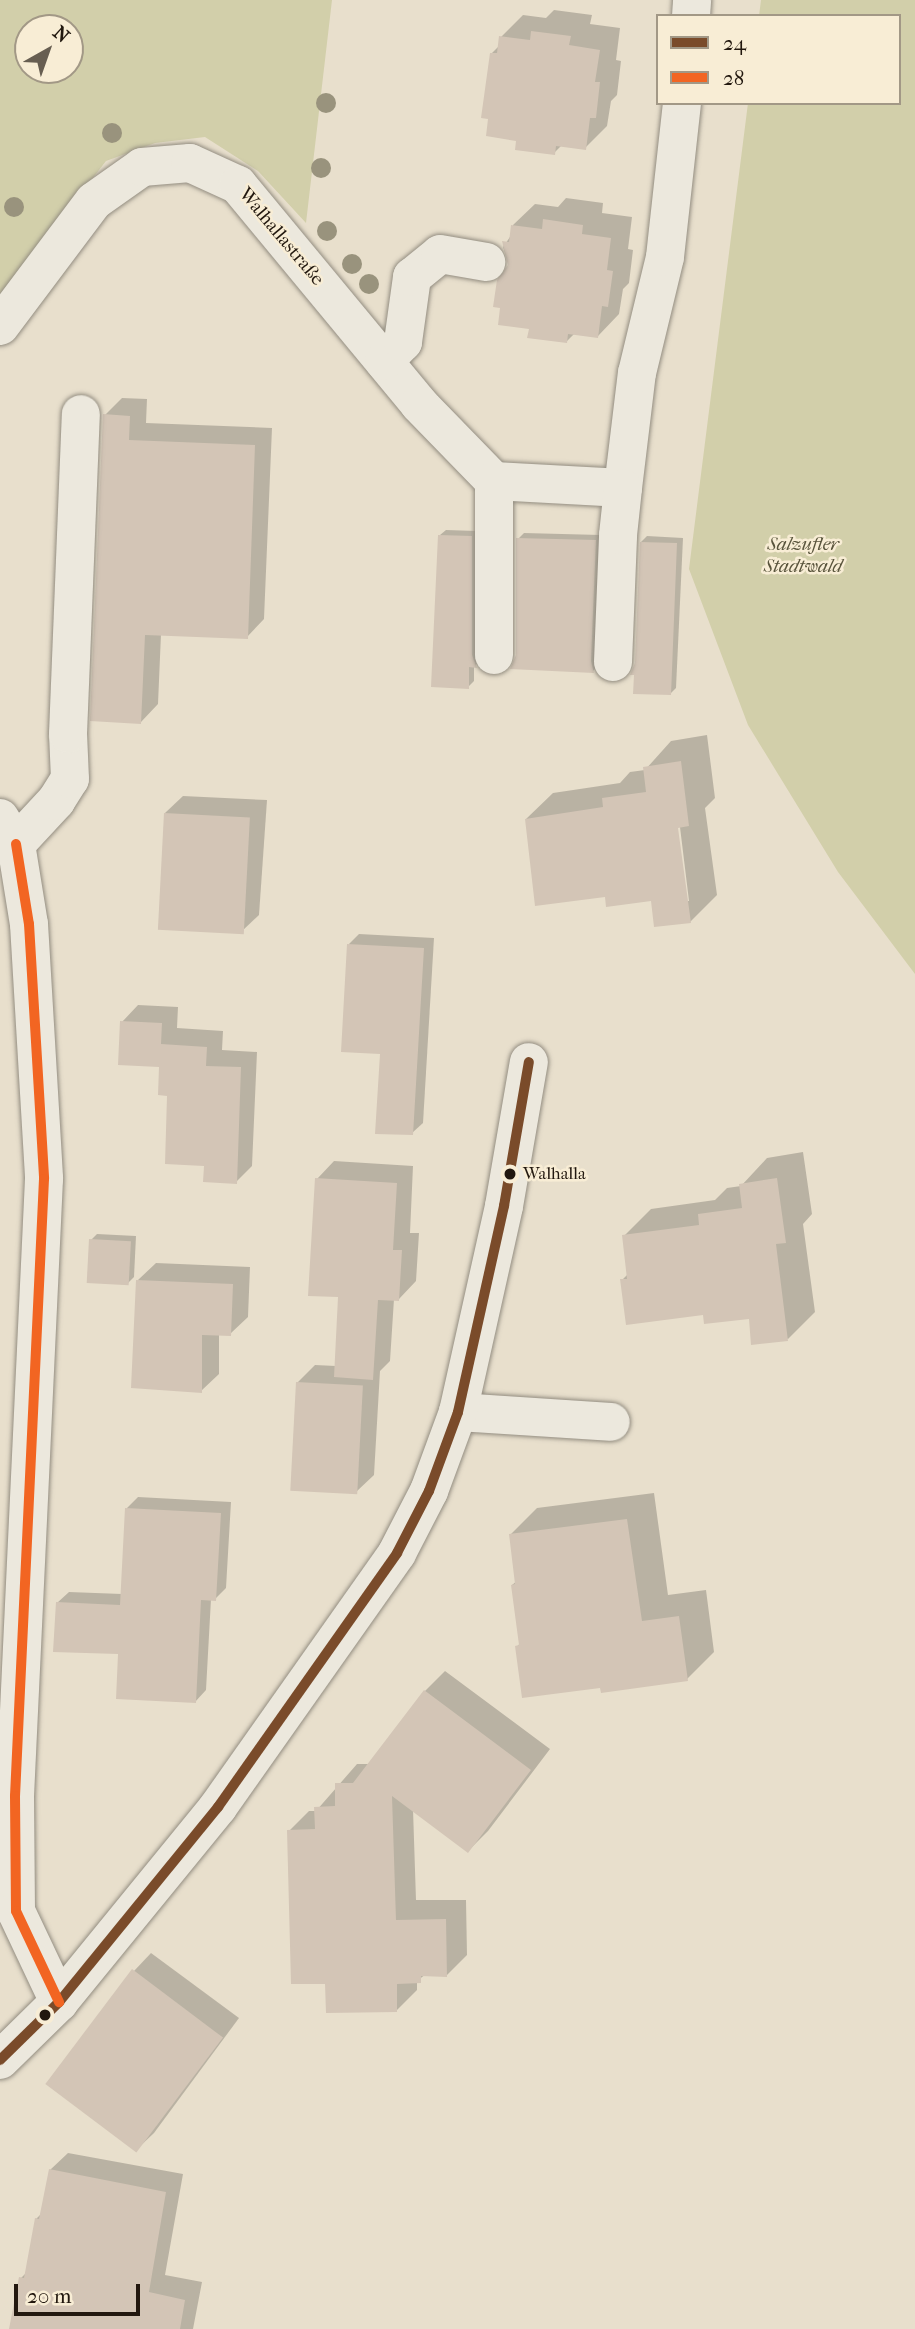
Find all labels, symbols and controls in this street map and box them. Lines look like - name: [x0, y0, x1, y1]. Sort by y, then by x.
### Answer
- north arrow: [14, 14, 84, 84]
- legend: [656, 14, 901, 105]
- text: N: [49, 21, 74, 48]
- text: 24: [723, 31, 746, 55]
- text: 28: [723, 66, 744, 90]
- street label: Walhallastraße: [233, 183, 329, 291]
- park label: Salzufler Stadtwald: [764, 534, 842, 578]
- place label: Walhalla: [523, 1164, 586, 1184]
- marker: Walhalla: [503, 1167, 517, 1181]
- unlabelled marker: [38, 2008, 52, 2022]
- scale bar: [18, 2270, 144, 2314]
- text: 20 m: [27, 2284, 71, 2308]

